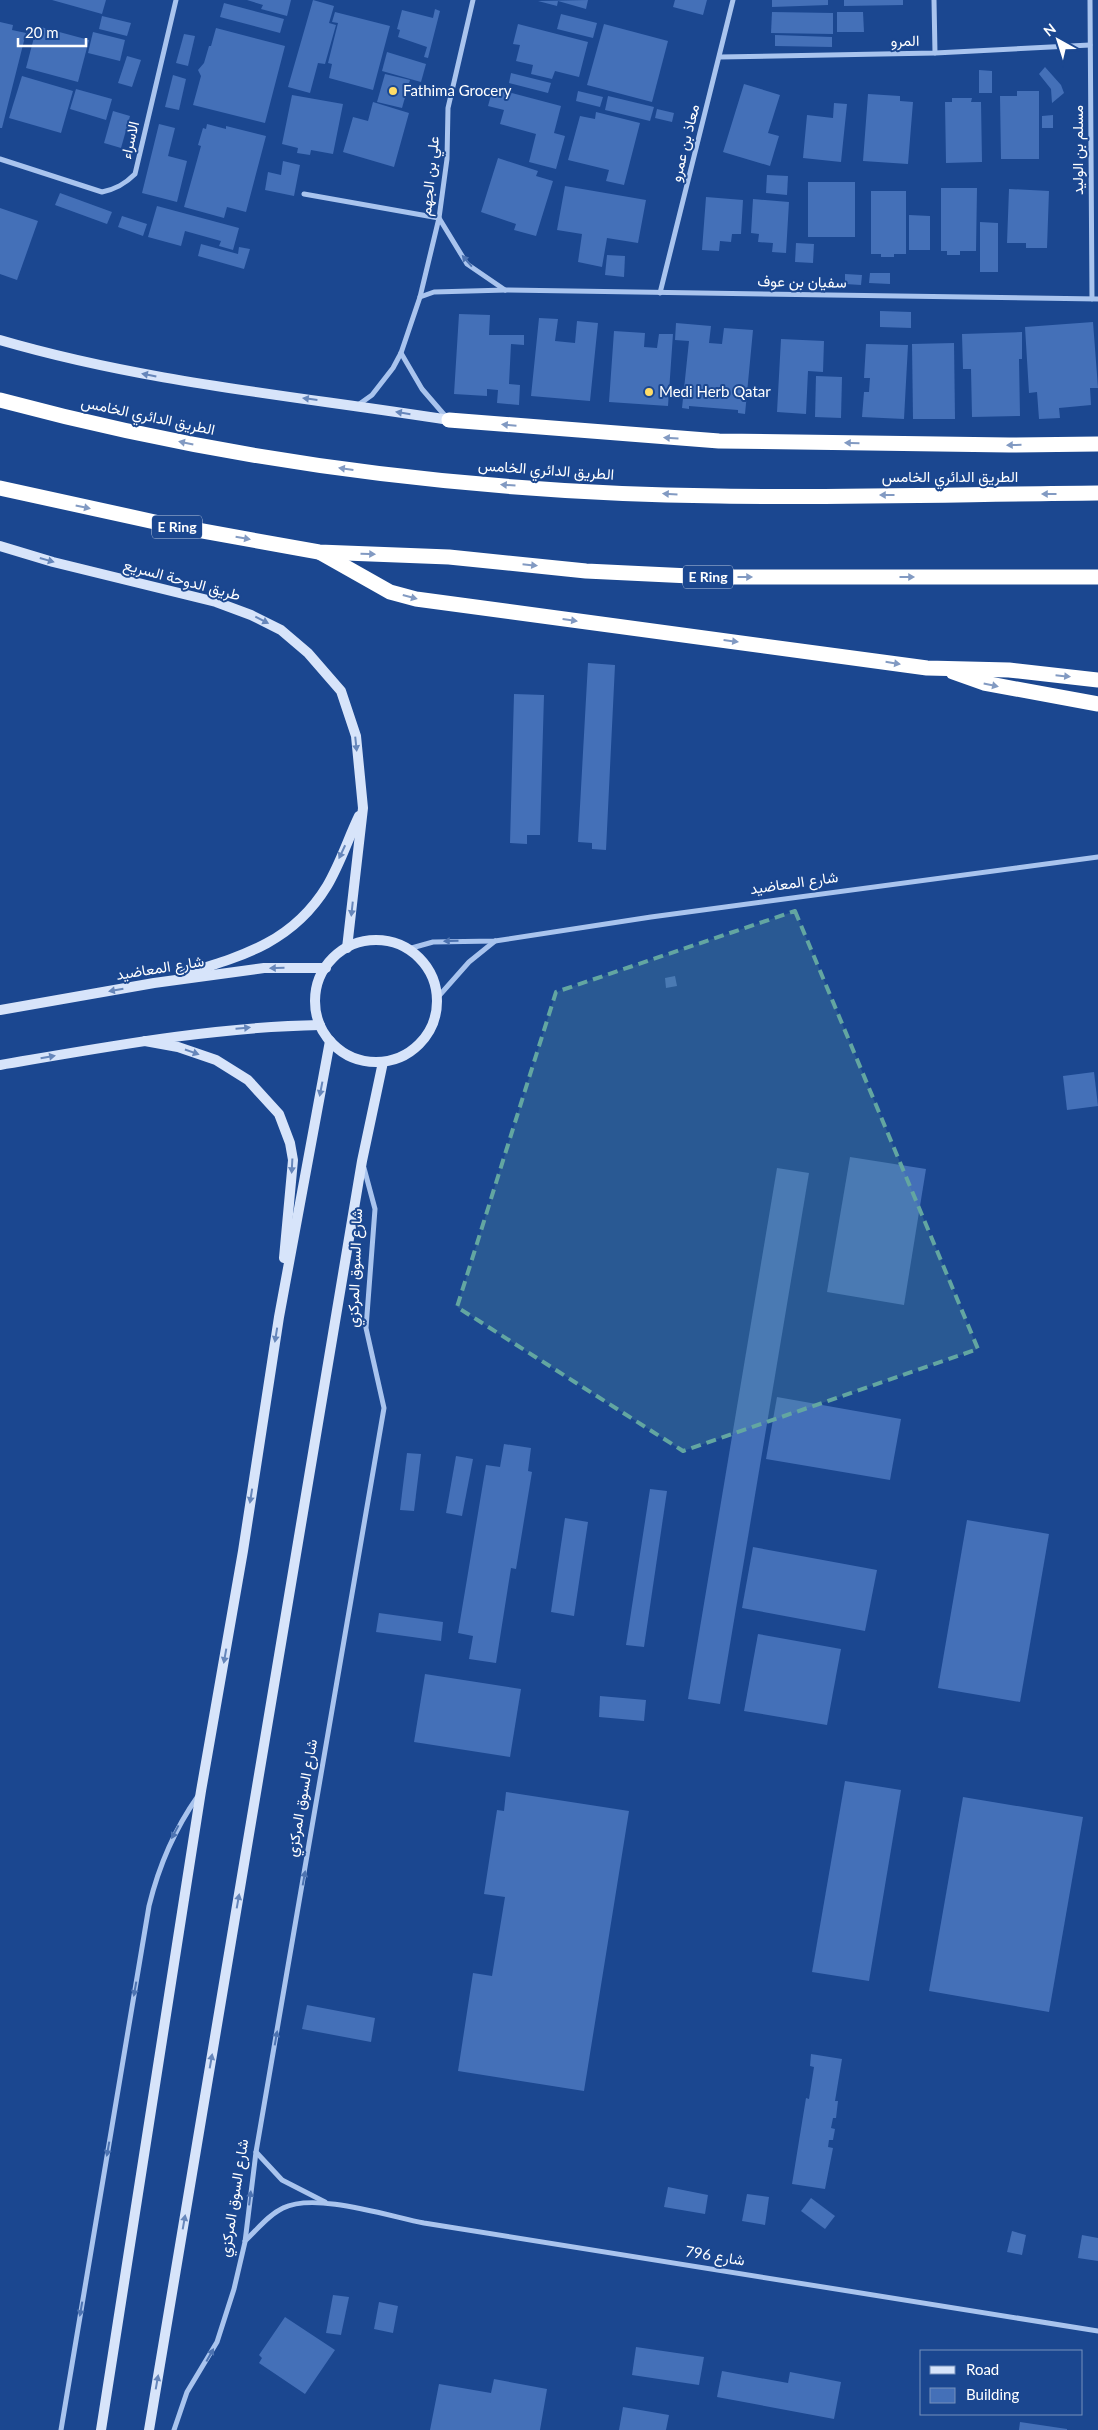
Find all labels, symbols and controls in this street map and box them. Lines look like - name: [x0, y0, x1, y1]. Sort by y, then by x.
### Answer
- scale bar: [18, 15, 85, 47]
- north arrow: [1033, 15, 1083, 65]
- text: N: [1040, 20, 1059, 40]
- text: 20 m: [25, 23, 59, 41]
- street label: المرو: [891, 31, 919, 50]
- place label: Fathima Grocery: [403, 81, 512, 99]
- marker: Fathima Grocery: [387, 85, 399, 97]
- street label: معاذ بن عمرو: [666, 102, 704, 184]
- street label: مسلم بن الوليد: [1068, 105, 1088, 195]
- street label: الاسراء: [116, 119, 143, 161]
- street label: علي بن الجهم: [416, 135, 447, 217]
- one-way arrow: [461, 256, 473, 268]
- street label: سفيان بن عوف: [757, 271, 847, 293]
- one-way arrow: [141, 371, 157, 379]
- place label: Medi Herb Qatar: [659, 382, 771, 400]
- marker: Medi Herb Qatar: [643, 386, 655, 398]
- street label: الطريق الدائري الخامس: [79, 392, 217, 443]
- one-way arrow: [301, 395, 317, 403]
- one-way arrow: [395, 408, 411, 416]
- one-way arrow: [500, 420, 516, 428]
- one-way arrow: [662, 433, 678, 441]
- one-way arrow: [178, 439, 193, 447]
- one-way arrow: [844, 439, 860, 447]
- one-way arrow: [1006, 441, 1022, 449]
- street label: الطريق الدائري الخامس: [477, 455, 615, 488]
- one-way arrow: [338, 465, 354, 473]
- street label: الطريق الدائري الخامس: [882, 467, 1018, 490]
- one-way arrow: [499, 481, 515, 489]
- one-way arrow: [662, 490, 678, 498]
- one-way arrow: [1041, 490, 1057, 498]
- one-way arrow: [879, 491, 895, 499]
- one-way arrow: [76, 504, 92, 512]
- road number: E Ring: [152, 516, 202, 538]
- one-way arrow: [235, 535, 251, 543]
- one-way arrow: [360, 550, 376, 558]
- street label: طريق الدوحة السريع: [121, 555, 243, 606]
- one-way arrow: [39, 556, 54, 564]
- one-way arrow: [523, 561, 539, 569]
- road number: E Ring: [683, 566, 733, 588]
- one-way arrow: [737, 573, 753, 581]
- one-way arrow: [900, 573, 916, 581]
- one-way arrow: [402, 593, 417, 601]
- one-way arrow: [254, 616, 269, 624]
- one-way arrow: [563, 616, 579, 624]
- one-way arrow: [724, 637, 740, 645]
- one-way arrow: [885, 659, 901, 667]
- one-way arrow: [1056, 672, 1072, 680]
- one-way arrow: [984, 681, 1000, 689]
- one-way arrow: [352, 736, 360, 752]
- one-way arrow: [338, 845, 347, 860]
- street label: شارع المعاضيد: [749, 867, 840, 900]
- one-way arrow: [347, 901, 355, 917]
- one-way arrow: [443, 938, 459, 946]
- street label: شارع المعاضيد: [115, 951, 206, 986]
- one-way arrow: [269, 964, 285, 972]
- one-way arrow: [108, 987, 124, 995]
- one-way arrow: [236, 1024, 252, 1032]
- one-way arrow: [185, 1048, 200, 1056]
- one-way arrow: [40, 1053, 56, 1061]
- one-way arrow: [317, 1082, 325, 1098]
- one-way arrow: [287, 1158, 295, 1174]
- street label: شارع السوق المركزي: [343, 1208, 370, 1328]
- one-way arrow: [272, 1327, 280, 1343]
- one-way arrow: [247, 1488, 255, 1504]
- one-way arrow: [220, 1648, 228, 1664]
- street label: شارع السوق المركزي: [282, 1737, 325, 1859]
- one-way arrow: [171, 1825, 179, 1840]
- one-way arrow: [300, 1870, 308, 1886]
- one-way arrow: [234, 1893, 242, 1909]
- one-way arrow: [131, 1981, 139, 1997]
- one-way arrow: [273, 2030, 281, 2046]
- one-way arrow: [207, 2053, 215, 2069]
- street label: شارع السوق المركزي: [215, 2137, 256, 2259]
- one-way arrow: [104, 2142, 112, 2158]
- one-way arrow: [246, 2190, 254, 2206]
- one-way arrow: [181, 2213, 189, 2229]
- street label: شارع 796: [684, 2241, 746, 2272]
- one-way arrow: [77, 2302, 85, 2318]
- one-way arrow: [205, 2348, 214, 2361]
- legend: [920, 2350, 1083, 2415]
- text: Road: [966, 2360, 999, 2378]
- one-way arrow: [154, 2374, 162, 2390]
- text: Building: [966, 2385, 1019, 2403]

